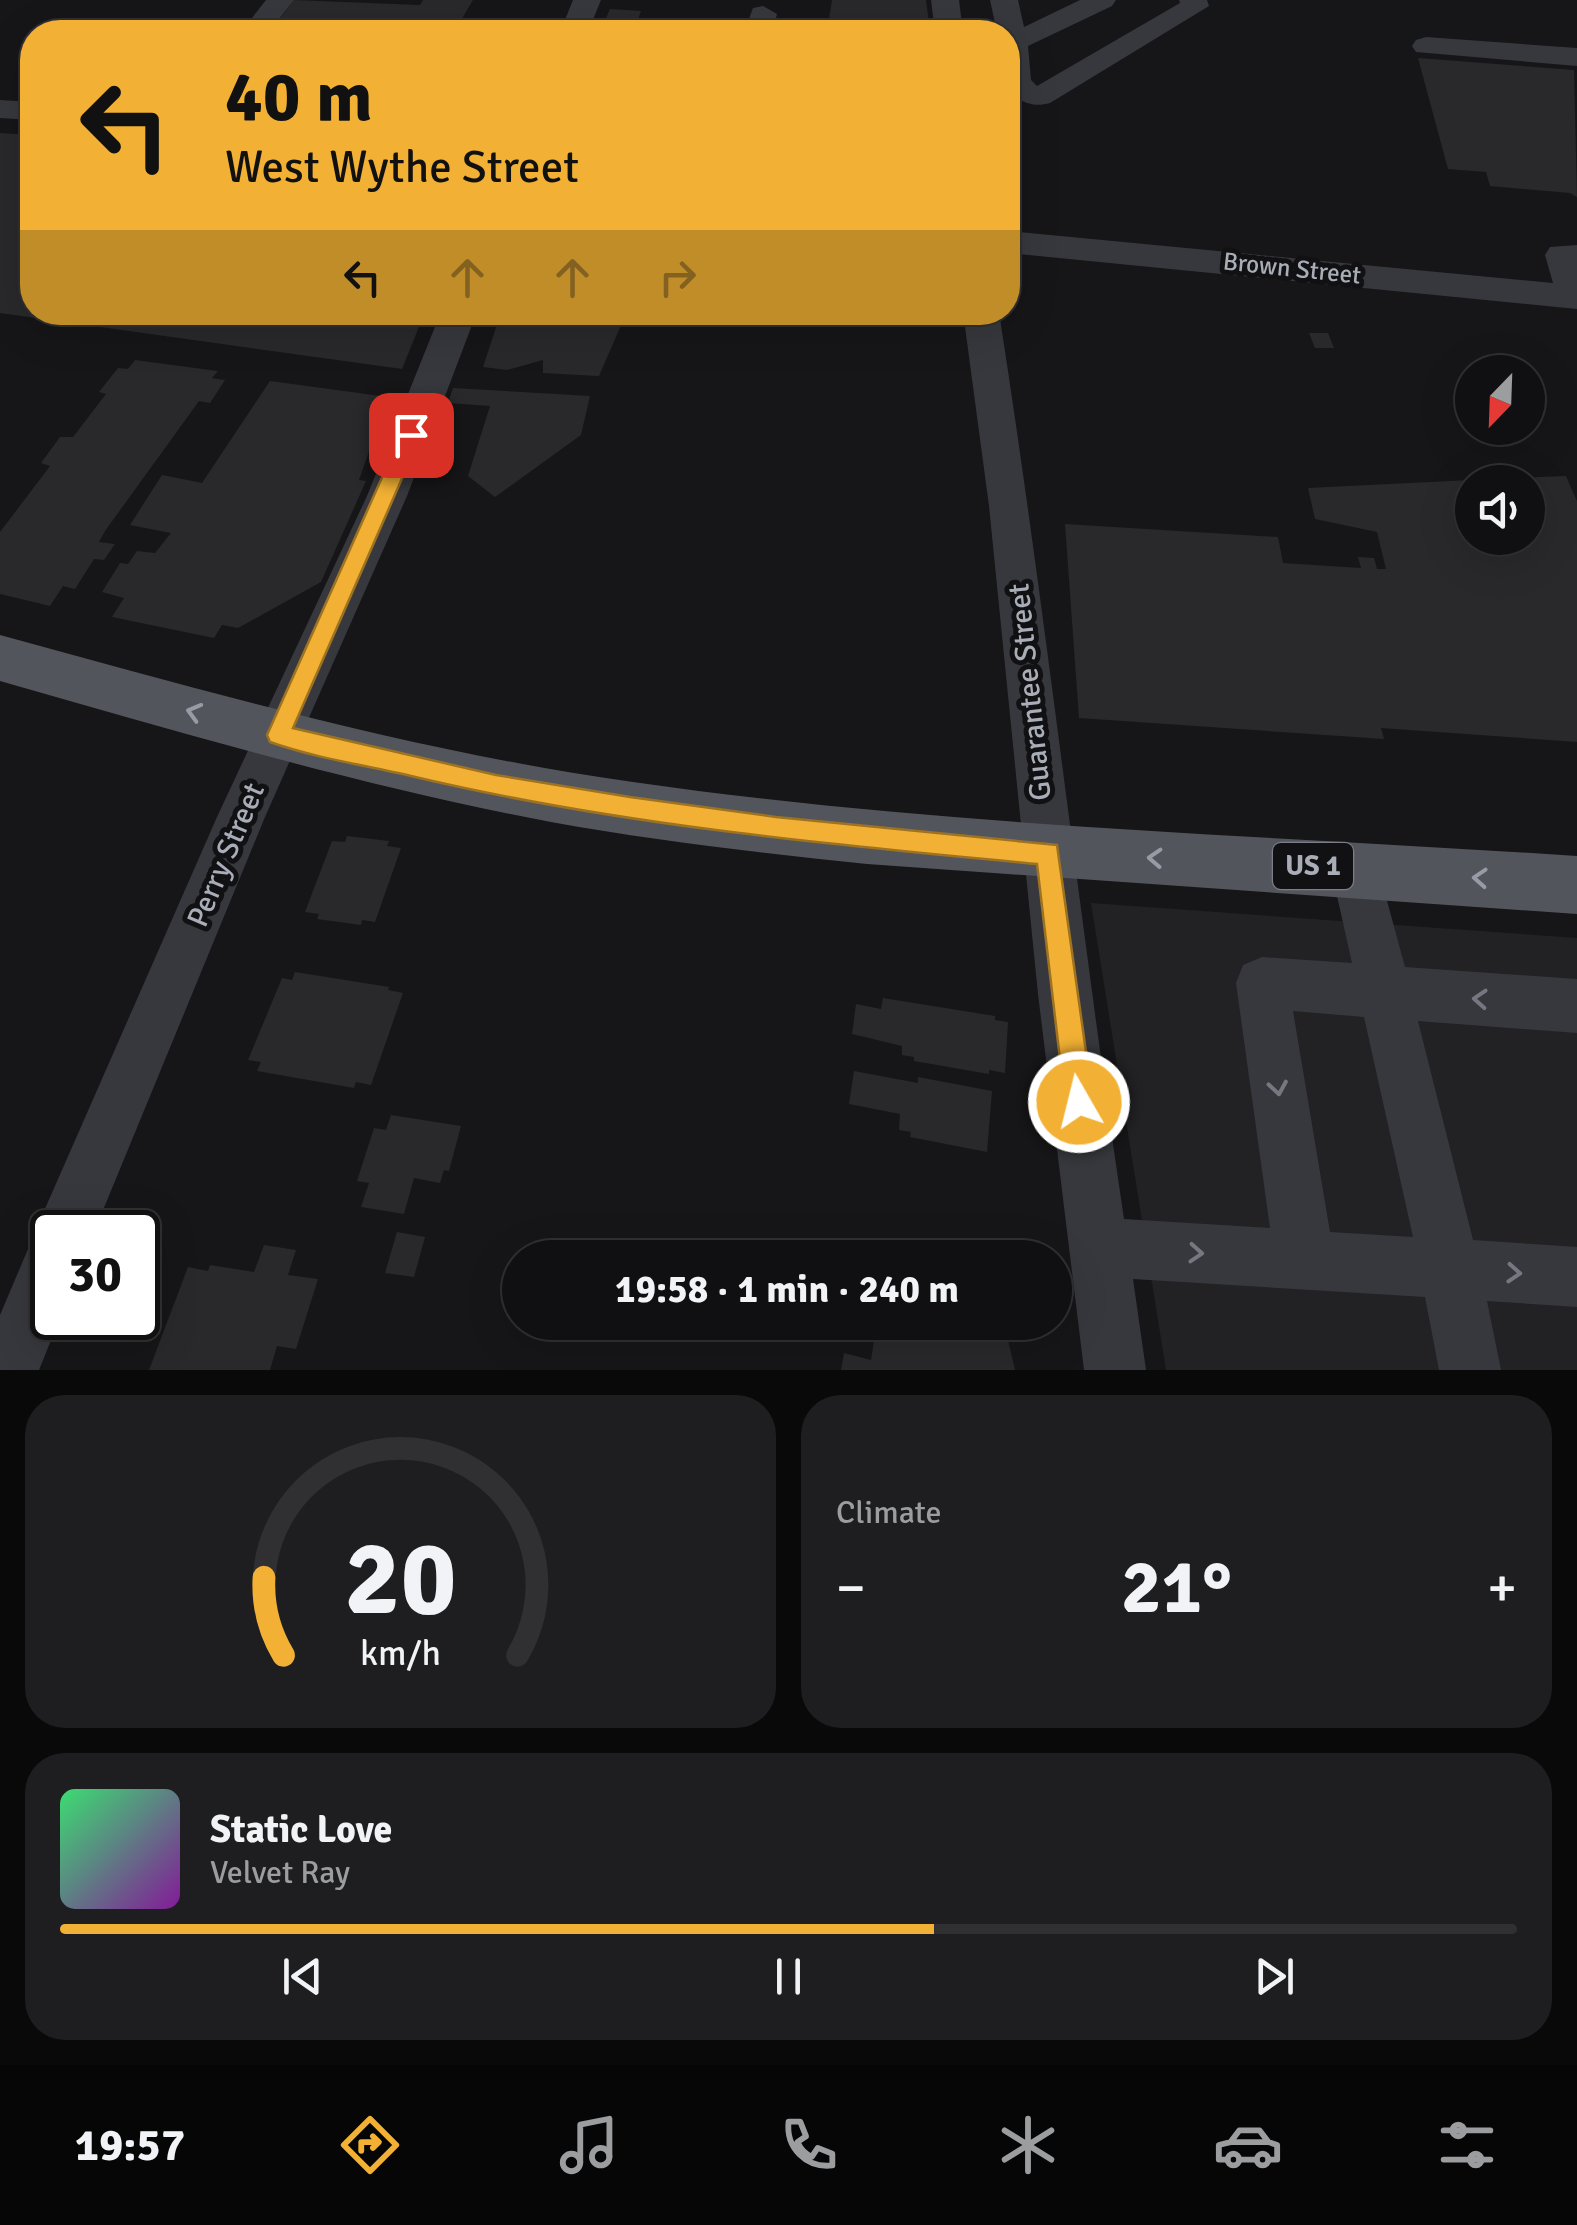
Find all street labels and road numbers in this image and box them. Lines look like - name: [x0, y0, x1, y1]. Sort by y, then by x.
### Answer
- street label: Brown Street: [1221, 245, 1363, 291]
- street label: Guarantee Street: [1000, 581, 1060, 803]
- street label: Perry Street: [179, 777, 273, 933]
- road number: US 1: [1273, 843, 1353, 889]

